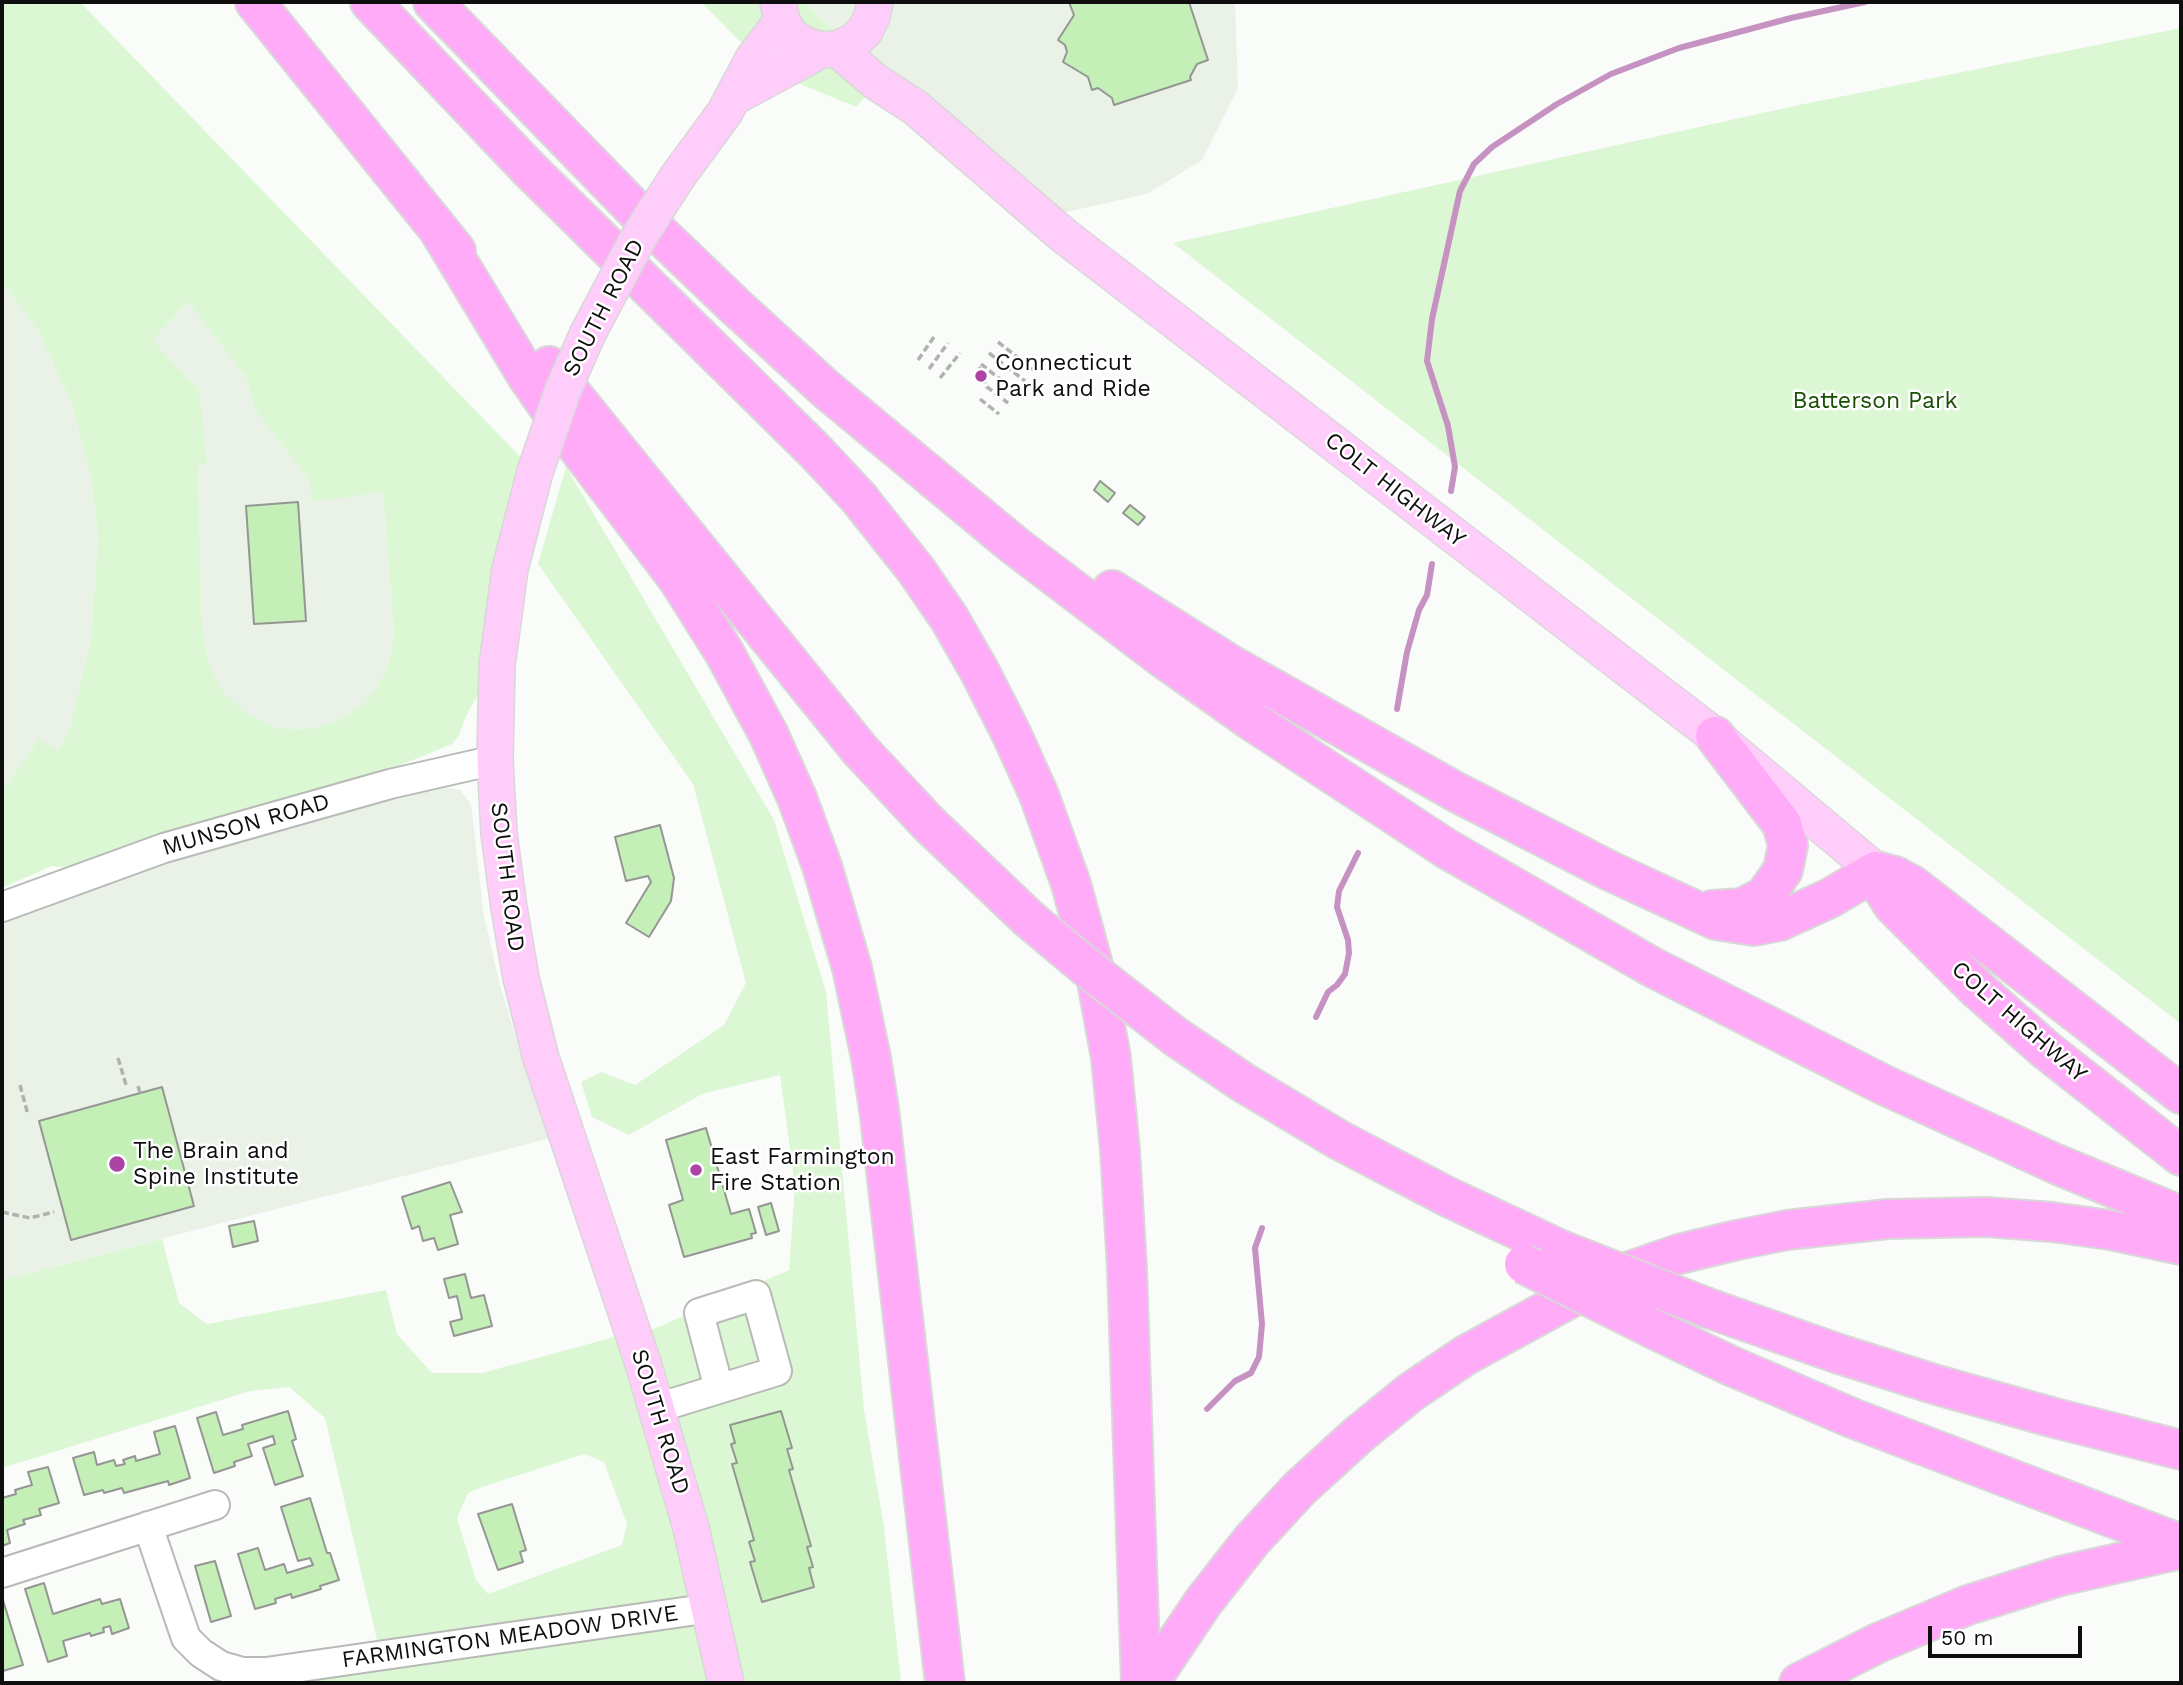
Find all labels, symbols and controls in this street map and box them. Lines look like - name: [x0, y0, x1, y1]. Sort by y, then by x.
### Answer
- street label: SOUTH ROAD: [558, 235, 650, 381]
- place label: Connecticut Park and Ride: [995, 349, 1151, 403]
- marker: Connecticut Park and Ride: [973, 368, 989, 384]
- park label: Batterson Park: [1792, 387, 1958, 415]
- street label: COLT HIGHWAY: [1319, 427, 1471, 553]
- street label: MUNSON ROAD: [159, 788, 333, 862]
- street label: SOUTH ROAD: [484, 801, 530, 953]
- street label: COLT HIGHWAY: [1946, 956, 2092, 1088]
- place label: The Brain and Spine Institute: [133, 1137, 299, 1191]
- place label: East Farmington Fire Station: [710, 1143, 895, 1197]
- marker: The Brain and Spine Institute: [107, 1154, 127, 1174]
- marker: East Farmington Fire Station: [688, 1162, 704, 1178]
- street label: SOUTH ROAD: [625, 1346, 695, 1498]
- street label: FARMINGTON MEADOW DRIVE: [340, 1600, 680, 1674]
- scale bar: [1931, 1612, 2085, 1656]
- text: 50 m: [1941, 1625, 1993, 1650]

